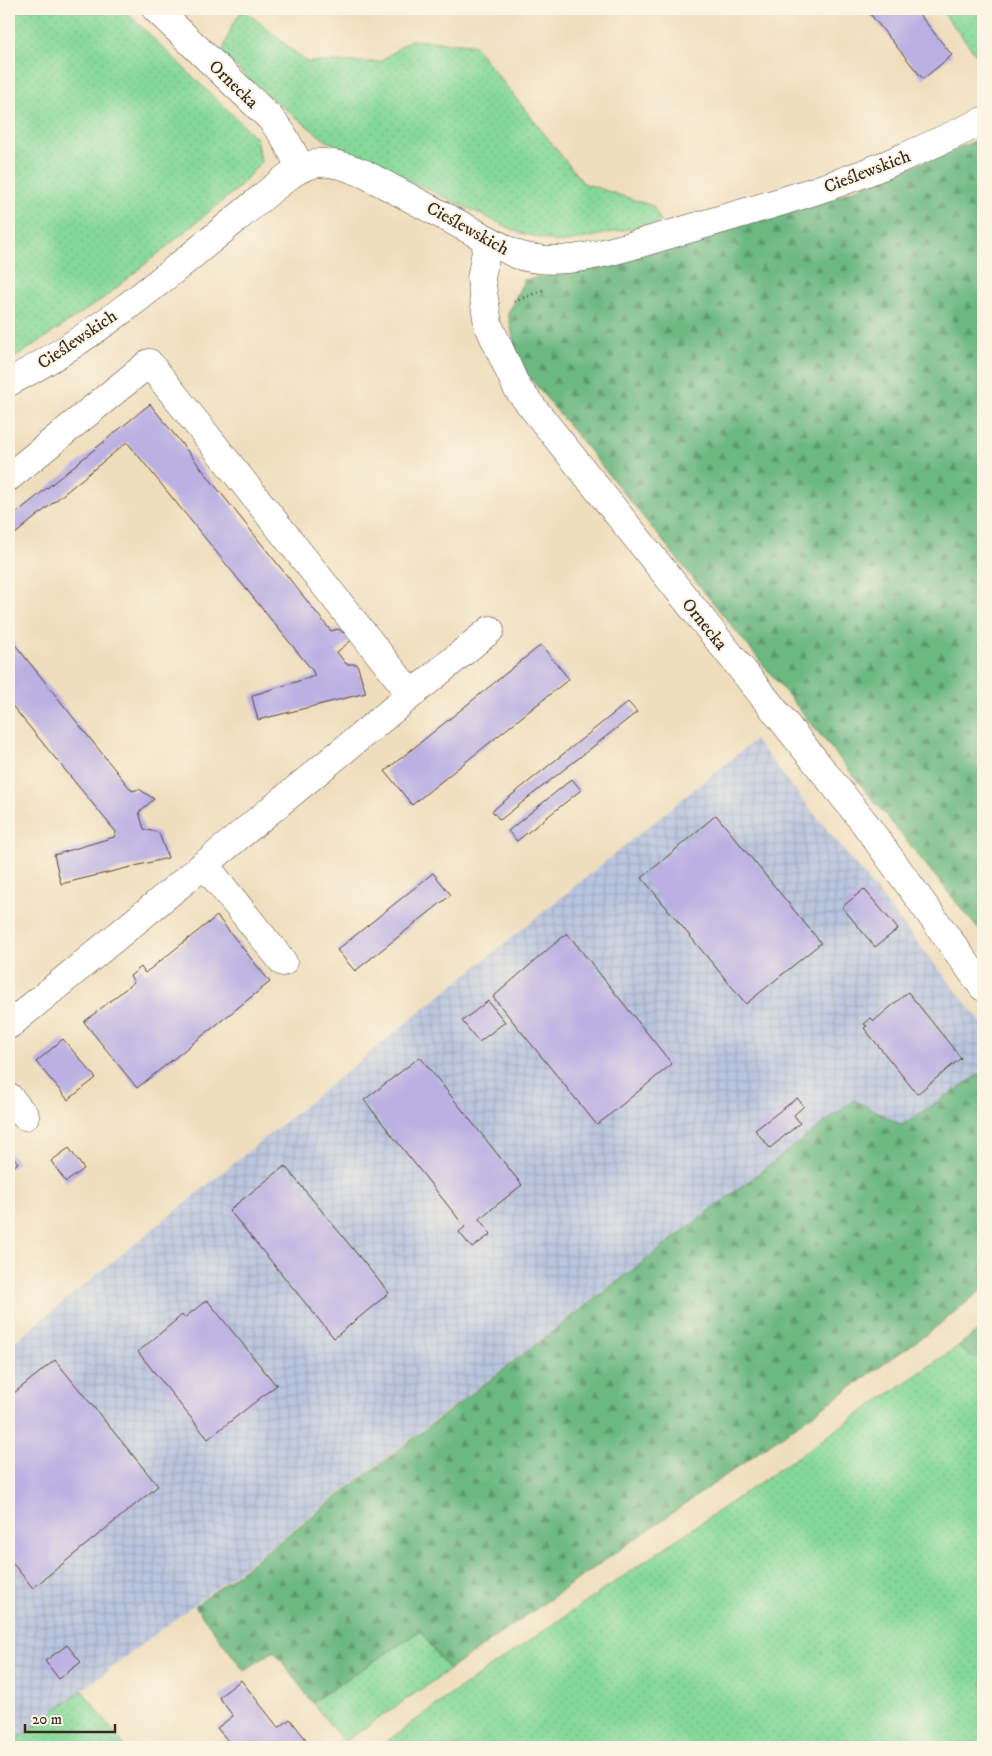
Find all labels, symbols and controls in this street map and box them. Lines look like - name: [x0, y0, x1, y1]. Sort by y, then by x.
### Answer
- street label: Ornecka: [204, 56, 263, 114]
- street label: Cieślewskich: [821, 145, 914, 199]
- street label: Cieślewskich: [422, 197, 513, 261]
- street label: Cieślewskich: [34, 305, 122, 374]
- street label: Ornecka: [677, 594, 732, 655]
- scale bar: [25, 1701, 115, 1733]
- text: 20 m: [32, 1710, 62, 1729]

